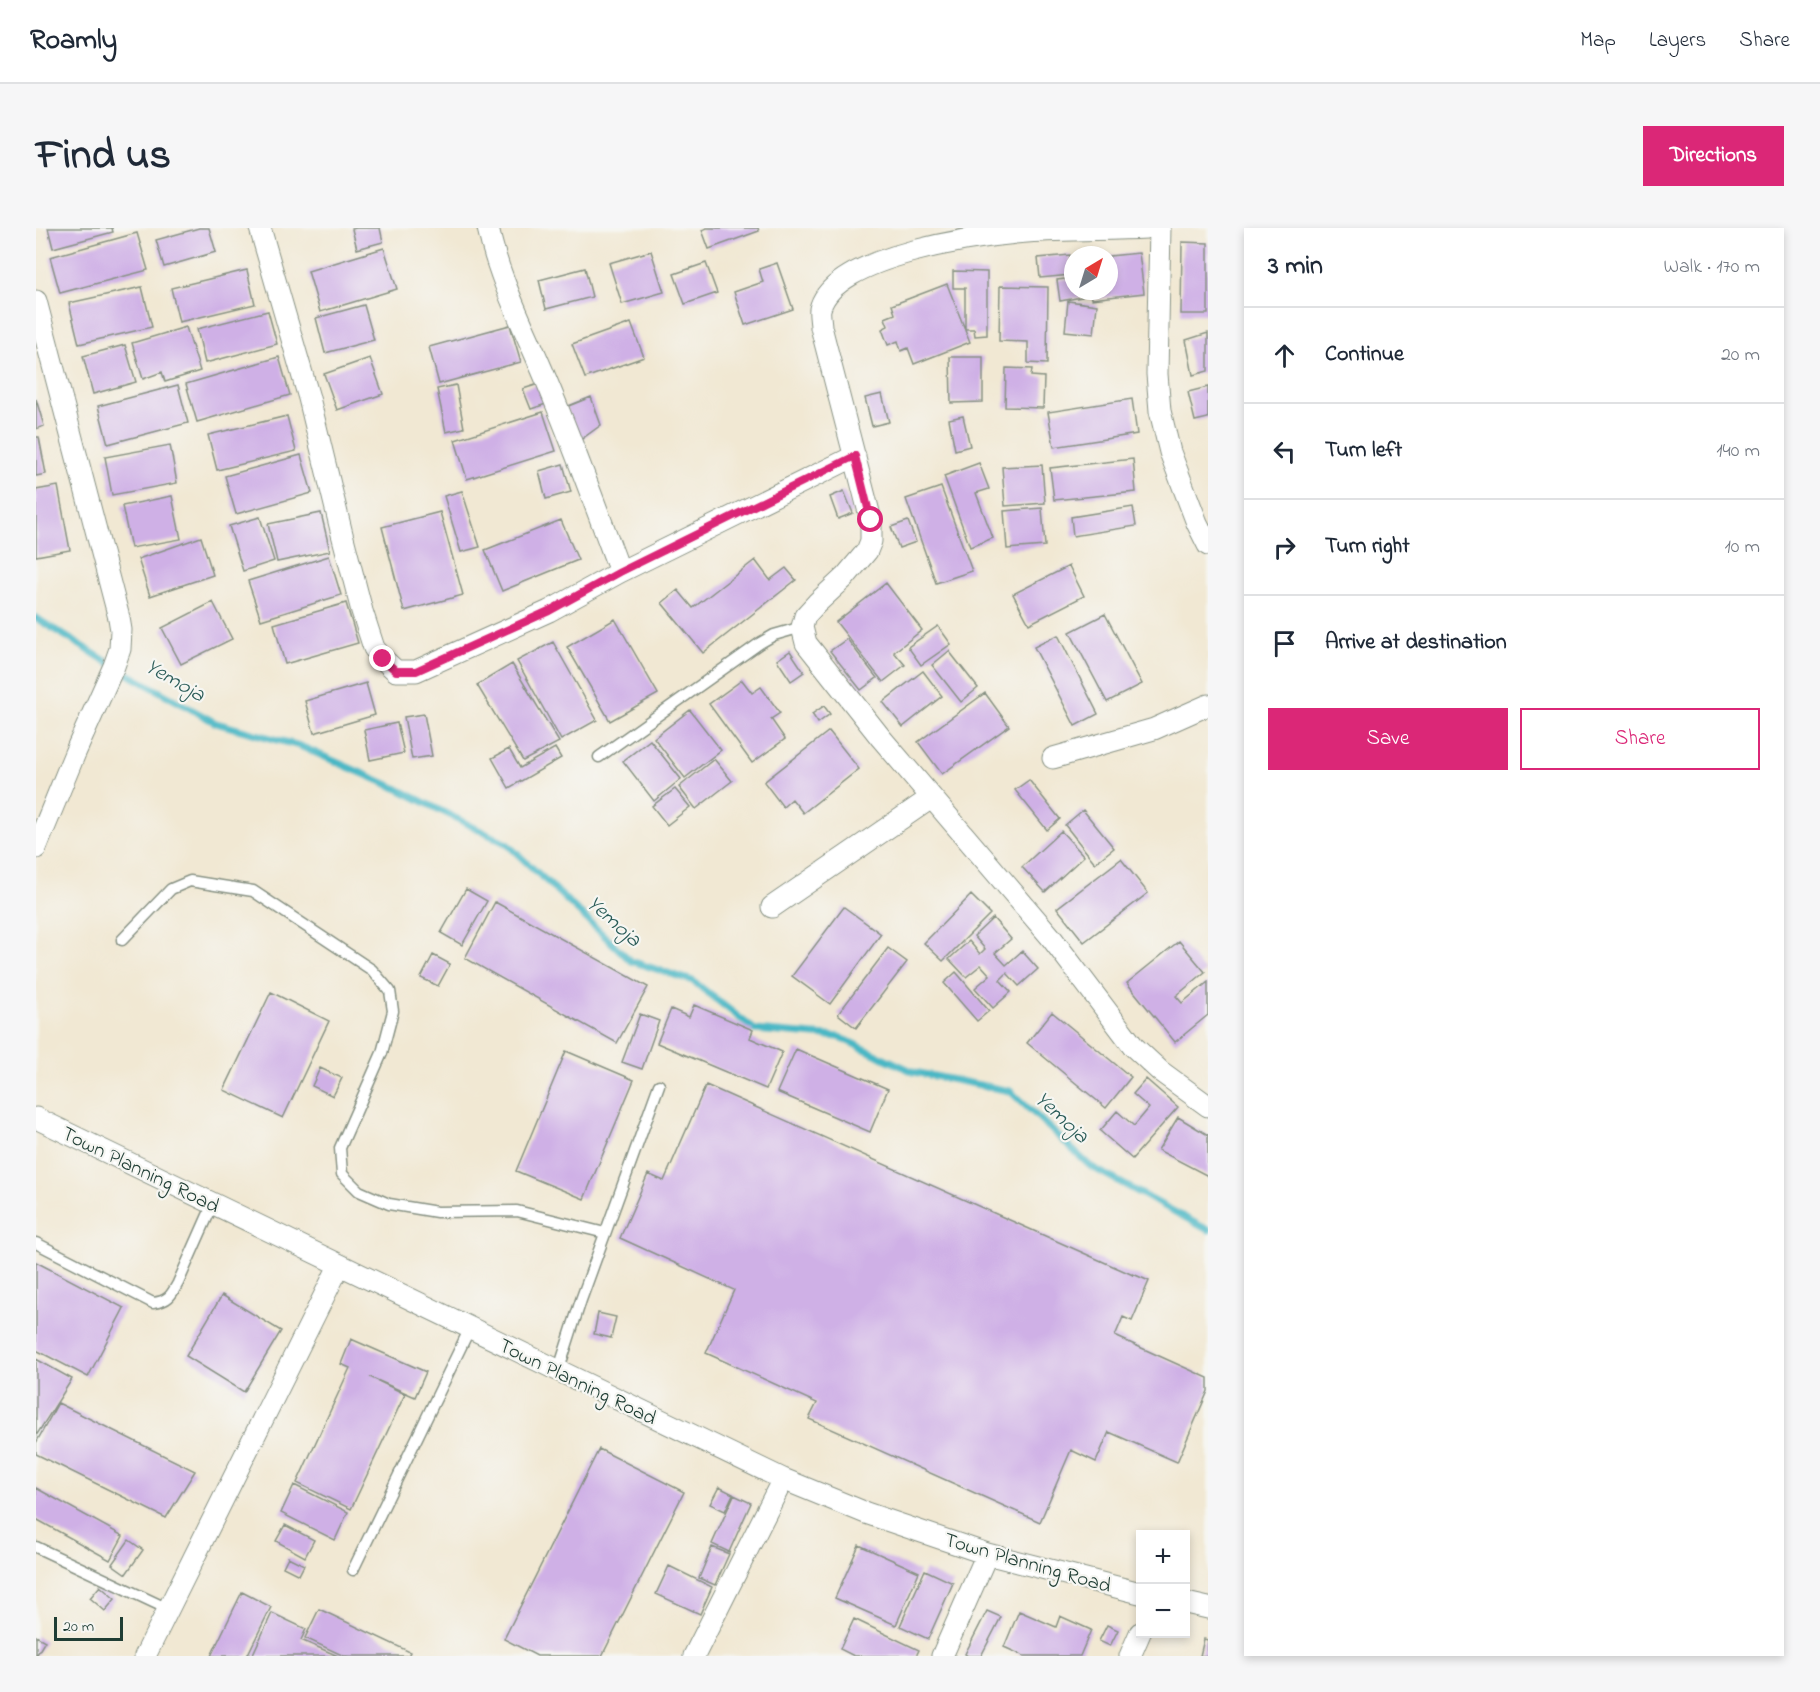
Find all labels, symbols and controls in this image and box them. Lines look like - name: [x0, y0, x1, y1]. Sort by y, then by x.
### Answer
- text: Roamly: [30, 21, 117, 62]
- text: Map: [1580, 26, 1616, 56]
- text: Layers: [1649, 26, 1706, 56]
- text: Share: [1739, 26, 1790, 56]
- text: Find us: [36, 126, 171, 187]
- button: Directions: [1643, 126, 1784, 186]
- north arrow: [1064, 246, 1118, 300]
- text: 3 min: [1268, 248, 1323, 286]
- text: Walk · 170 m: [1664, 253, 1760, 282]
- icon: ahead: [1268, 339, 1301, 372]
- text: Continue: [1325, 339, 1404, 371]
- text: 20 m: [1721, 341, 1760, 370]
- icon: left: [1268, 435, 1301, 468]
- text: Turn left: [1325, 435, 1402, 467]
- text: 140 m: [1716, 437, 1760, 466]
- route start: [857, 506, 883, 532]
- icon: right: [1268, 531, 1301, 564]
- text: Turn right: [1325, 531, 1410, 563]
- text: 10 m: [1724, 533, 1760, 562]
- icon: arrive: [1268, 627, 1301, 660]
- text: Arrive at destination: [1325, 627, 1507, 659]
- route end: [369, 645, 395, 671]
- water label: Yemoja: [139, 652, 211, 712]
- button: Save: [1268, 708, 1508, 770]
- button: Share: [1520, 708, 1760, 770]
- water label: Yemoja: [578, 889, 648, 956]
- water label: Yemoja: [1027, 1085, 1096, 1153]
- street label: Town Planning Road: [55, 1120, 224, 1224]
- street label: Town Planning Road: [492, 1332, 661, 1436]
- street label: Town Planning Road: [940, 1526, 1115, 1604]
- map controls: [1136, 1530, 1190, 1638]
- button: +: [1136, 1530, 1190, 1584]
- button: −: [1136, 1584, 1190, 1638]
- scale bar: [54, 1614, 123, 1642]
- text: 20 m: [63, 1615, 94, 1639]

